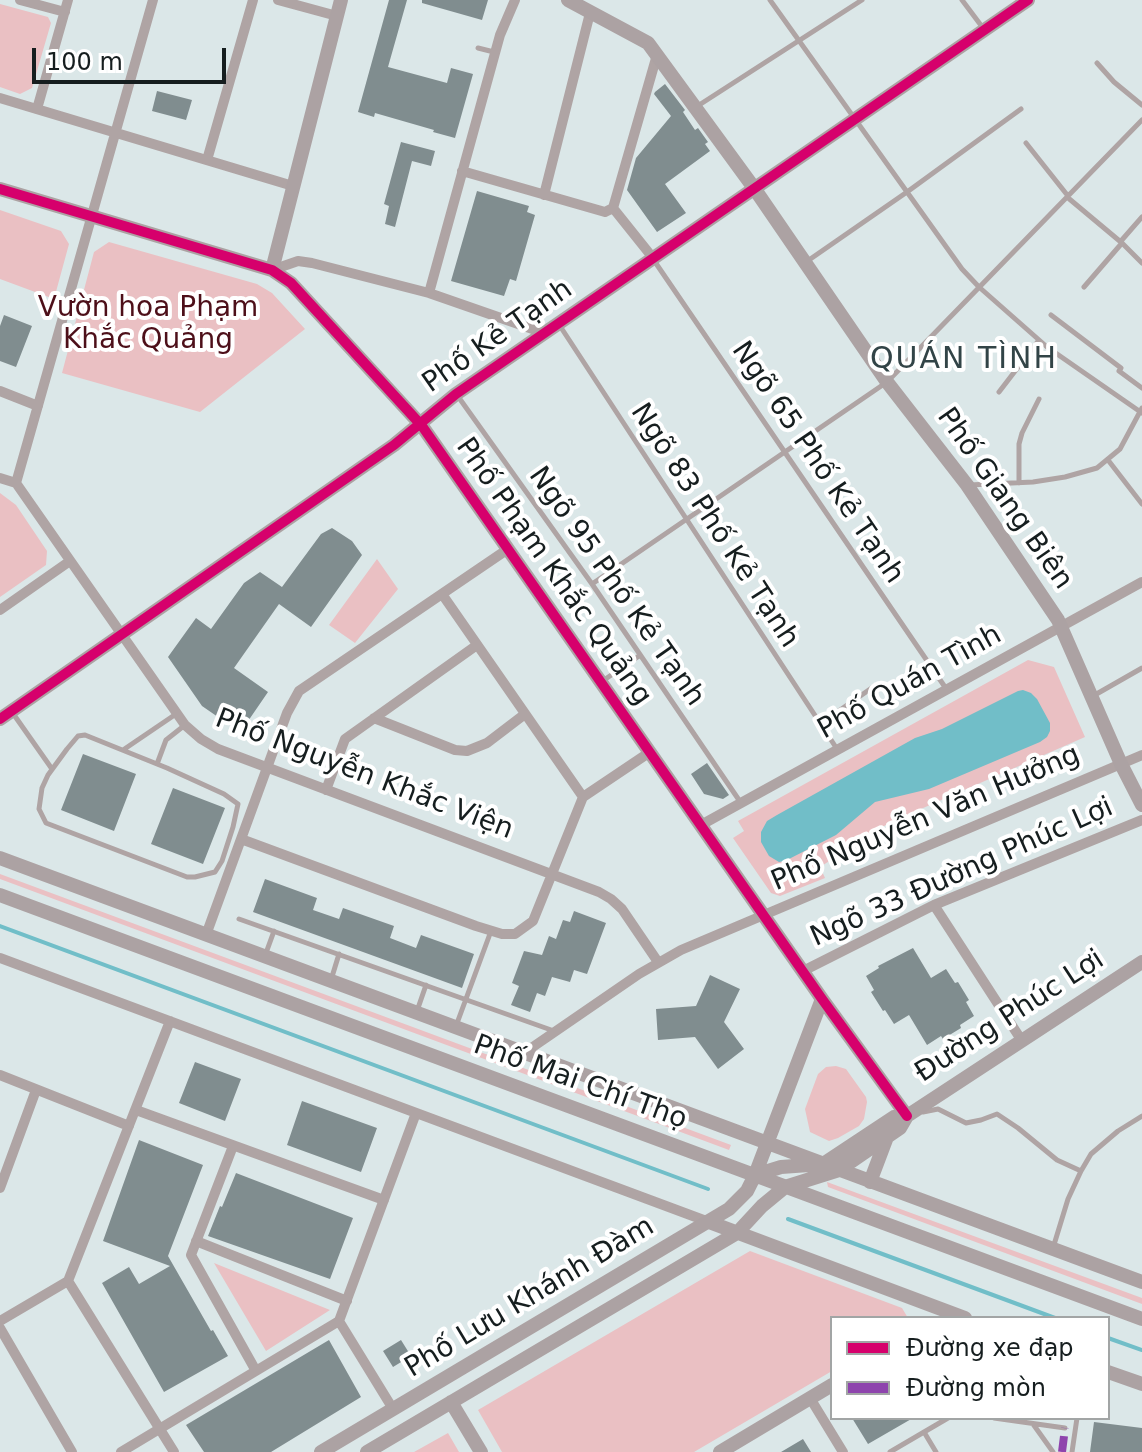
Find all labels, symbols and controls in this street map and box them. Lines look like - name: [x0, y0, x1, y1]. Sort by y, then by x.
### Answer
- scale bar: [36, 32, 230, 82]
- text: 100 m: [46, 48, 123, 76]
- street label: Phố Kẻ Tạnh: [417, 273, 579, 401]
- park label: Vườn hoa Phạm Khắc Quảng: [38, 292, 258, 358]
- street label: Ngõ 65 Phố Kẻ Tạnh: [724, 336, 910, 590]
- district label: QUÁN TÌNH: [870, 342, 1058, 378]
- street label: Ngõ 83 Phố Kẻ Tạnh: [623, 398, 805, 654]
- street label: Phố Giang Biên: [929, 402, 1079, 596]
- street label: Phố Phạm Khắc Quảng: [448, 432, 658, 712]
- street label: Ngõ 95 Phố Kẻ Tạnh: [521, 461, 711, 713]
- street label: Phố Quán Tình: [812, 619, 1008, 747]
- street label: Phố Nguyễn Khắc Viện: [210, 703, 518, 847]
- street label: Phố Nguyễn Văn Hưởng: [767, 739, 1085, 899]
- street label: Ngõ 33 Đường Phúc Lợi: [806, 791, 1118, 955]
- street label: Đường Phúc Lợi: [909, 943, 1111, 1091]
- street label: Phố Mai Chí Thọ: [469, 1029, 691, 1137]
- street label: Phố Lưu Khánh Đàm: [399, 1210, 661, 1386]
- legend: [830, 1316, 1110, 1420]
- text: Đường xe đạp: [906, 1334, 1074, 1362]
- text: Đường mòn: [906, 1374, 1046, 1402]

